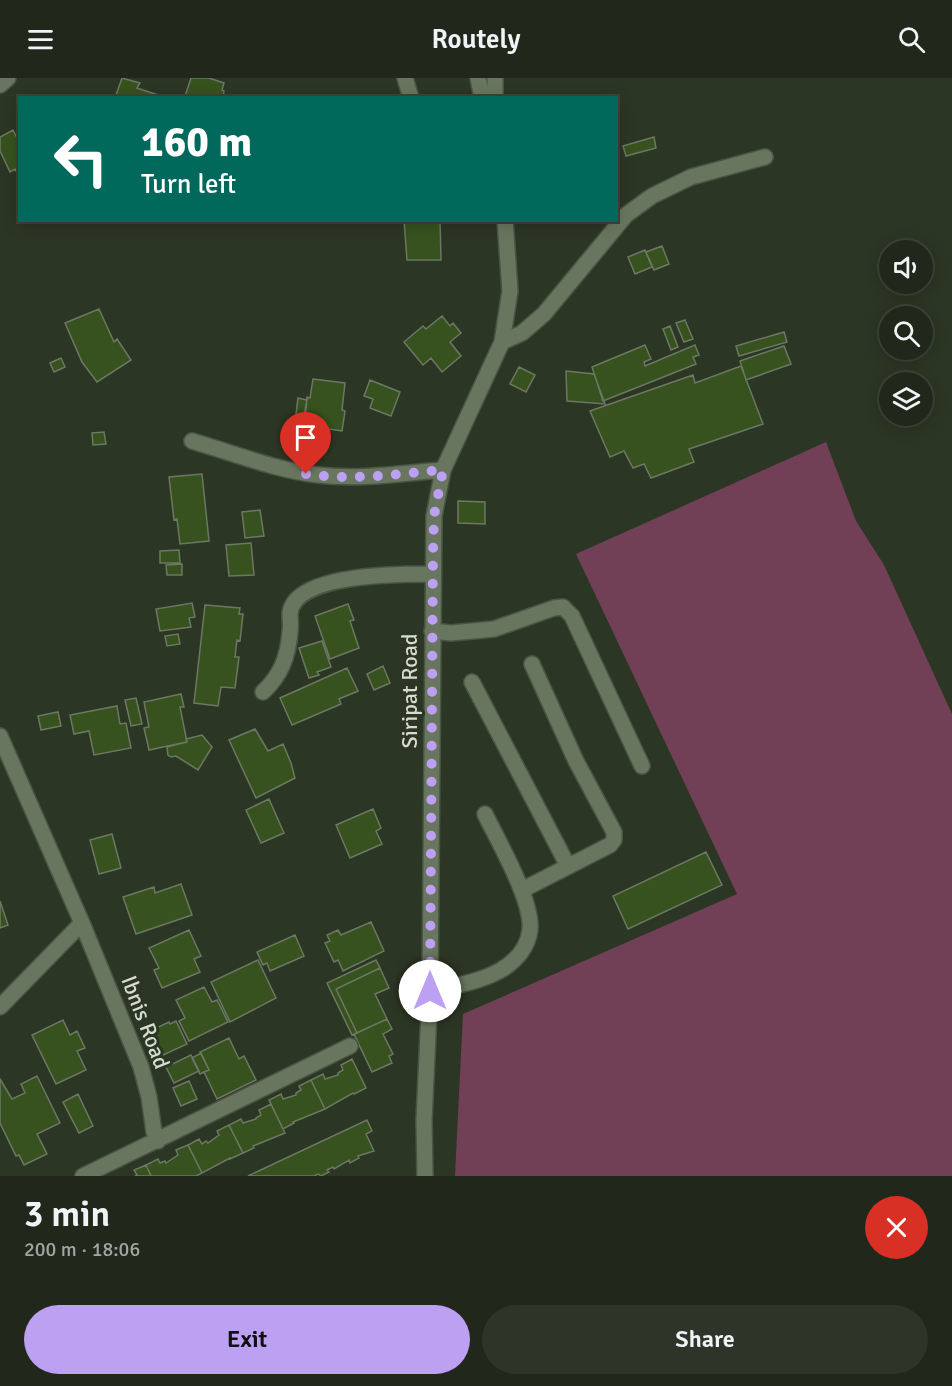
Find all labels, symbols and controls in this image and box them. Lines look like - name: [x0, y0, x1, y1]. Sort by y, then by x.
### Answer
- icon: menu: [24, 23, 57, 56]
- text: Routely: [432, 23, 520, 56]
- icon: search: [895, 23, 928, 56]
- text: 160 m: [141, 117, 252, 168]
- icon: left: [42, 120, 120, 198]
- text: Turn left: [141, 168, 236, 201]
- map controls: [879, 240, 933, 426]
- button: sound: [879, 240, 933, 294]
- button: search: [879, 306, 933, 360]
- button: layers: [879, 372, 933, 426]
- pin: [280, 412, 331, 474]
- icon: arrive: [289, 421, 322, 454]
- street label: Siripat Road: [396, 634, 423, 748]
- position arrow: [398, 959, 462, 1023]
- street label: Ibnis Road: [115, 972, 176, 1073]
- text: 3 min: [24, 1192, 110, 1237]
- button: close: [865, 1196, 928, 1259]
- text: 200 m · 18:06: [24, 1237, 140, 1262]
- button: Exit: [24, 1305, 470, 1374]
- button: Share: [482, 1305, 928, 1374]

